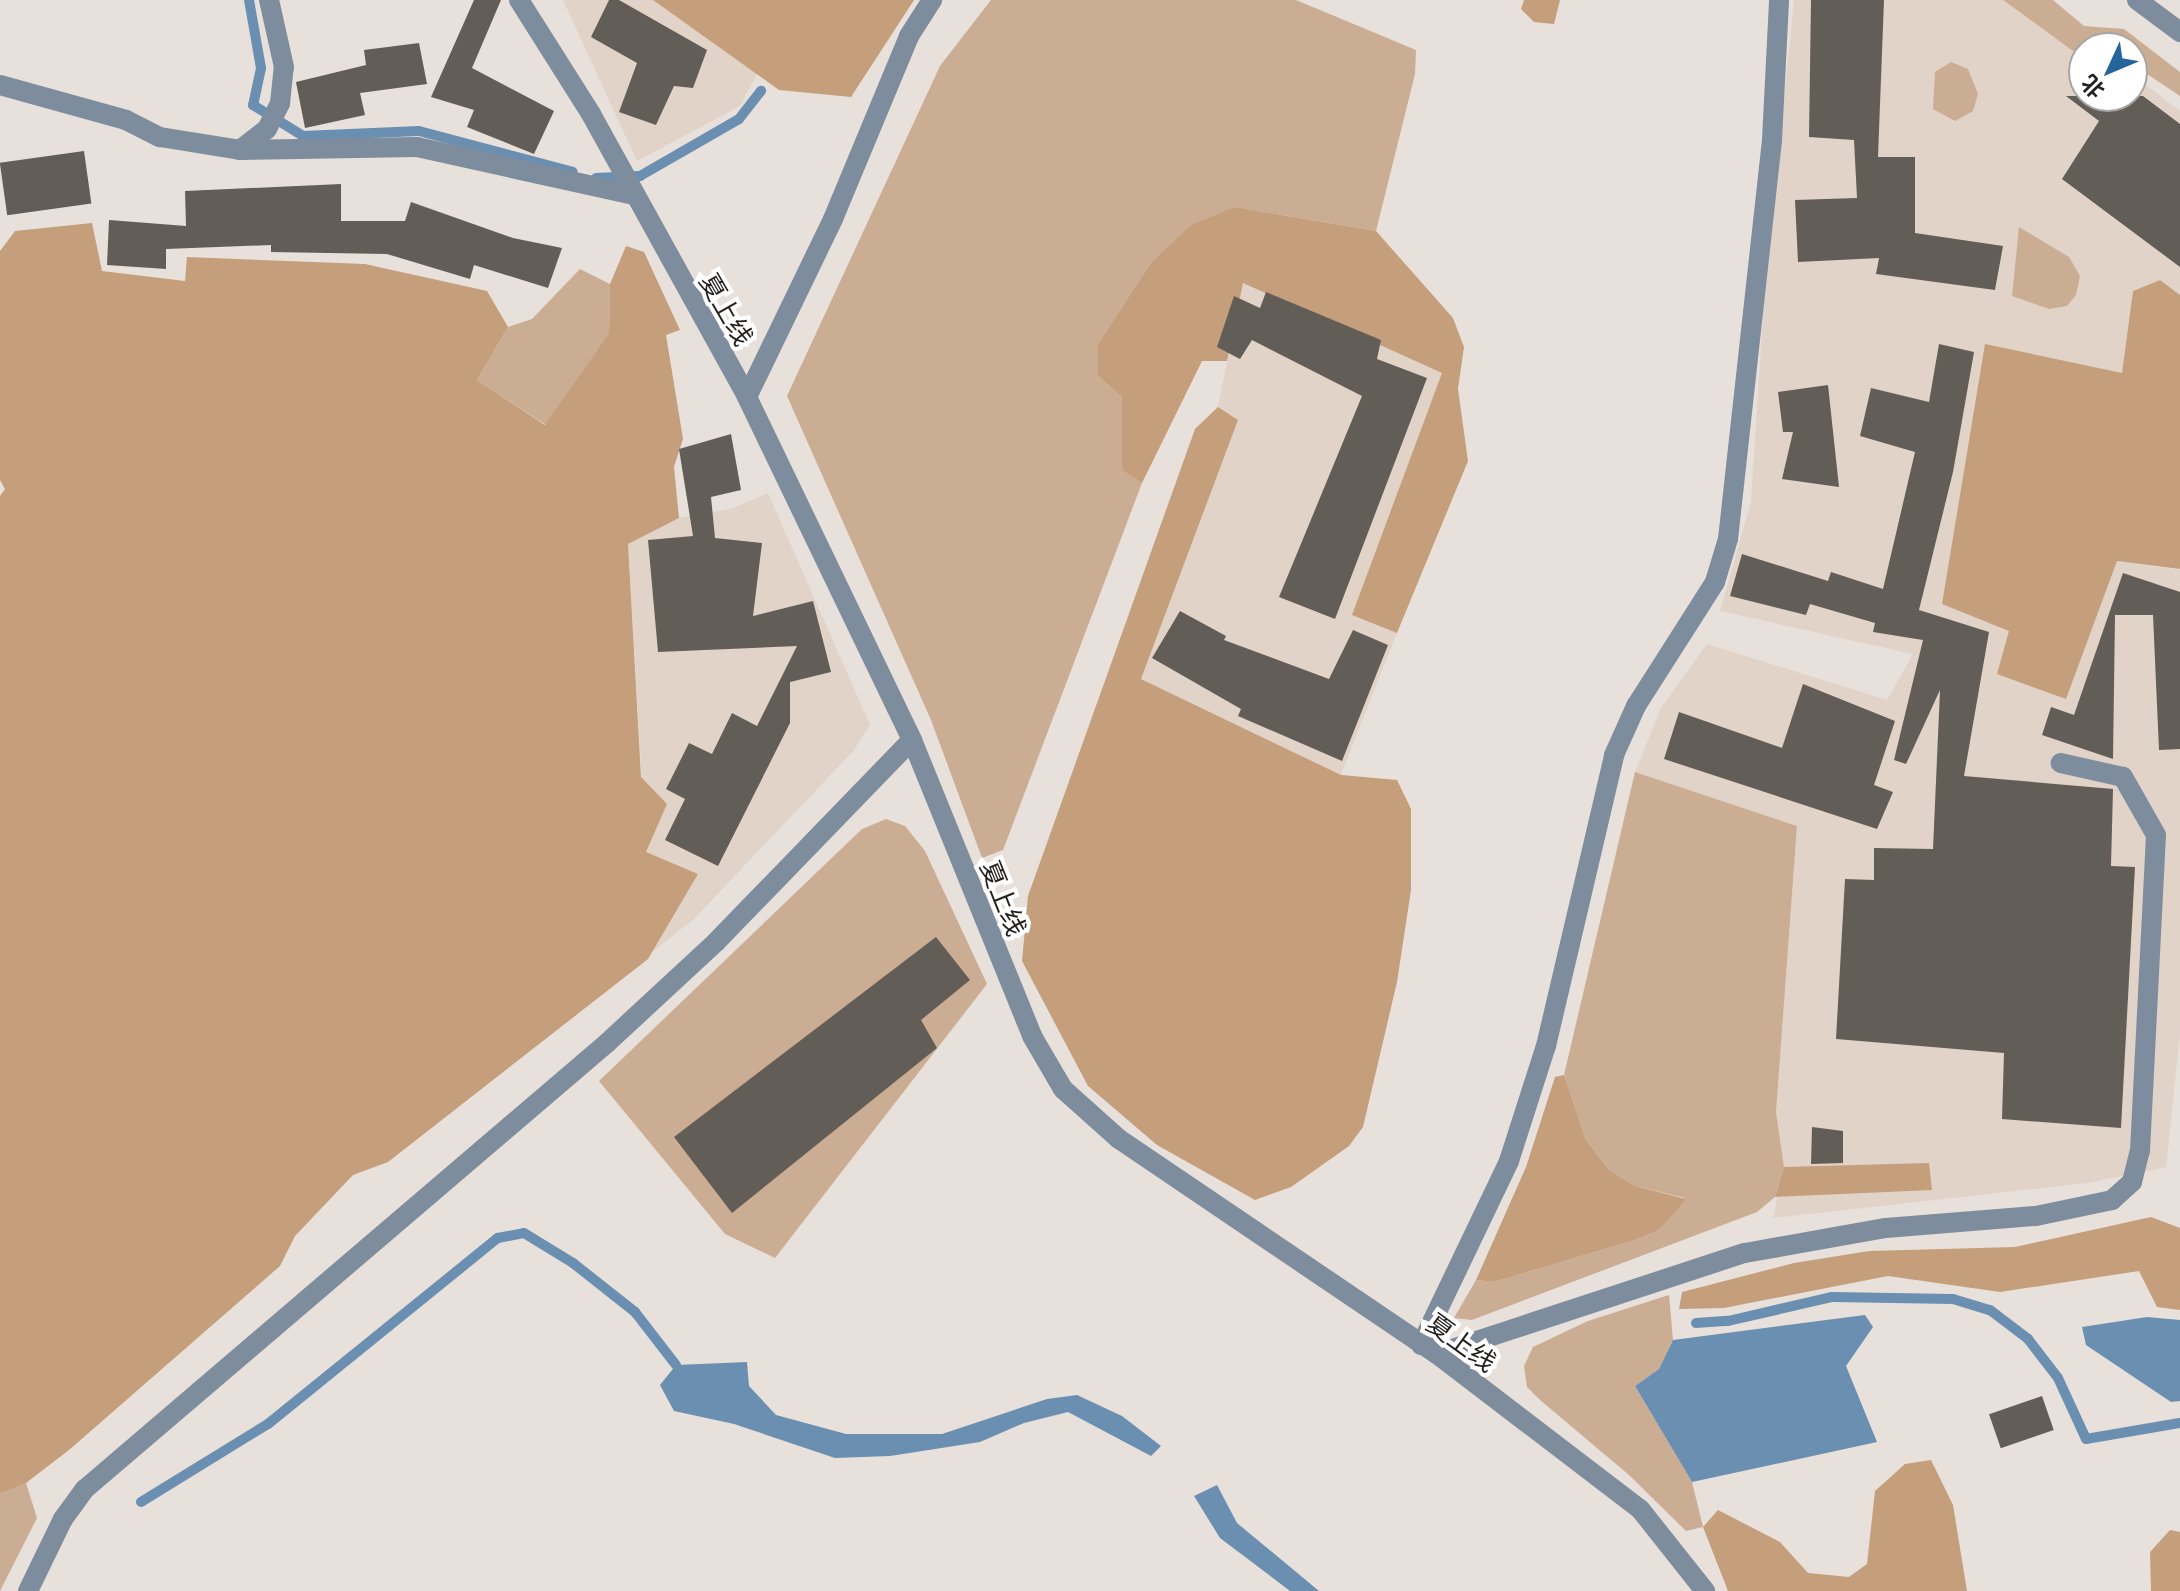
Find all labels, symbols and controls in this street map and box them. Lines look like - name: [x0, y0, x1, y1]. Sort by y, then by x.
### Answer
- north arrow: [2068, 32, 2148, 112]
- text: 北: [2075, 70, 2109, 104]
- street label: 夏上线: [694, 267, 760, 351]
- street label: 夏上线: [975, 856, 1033, 940]
- street label: 夏上线: [1421, 1306, 1503, 1378]

